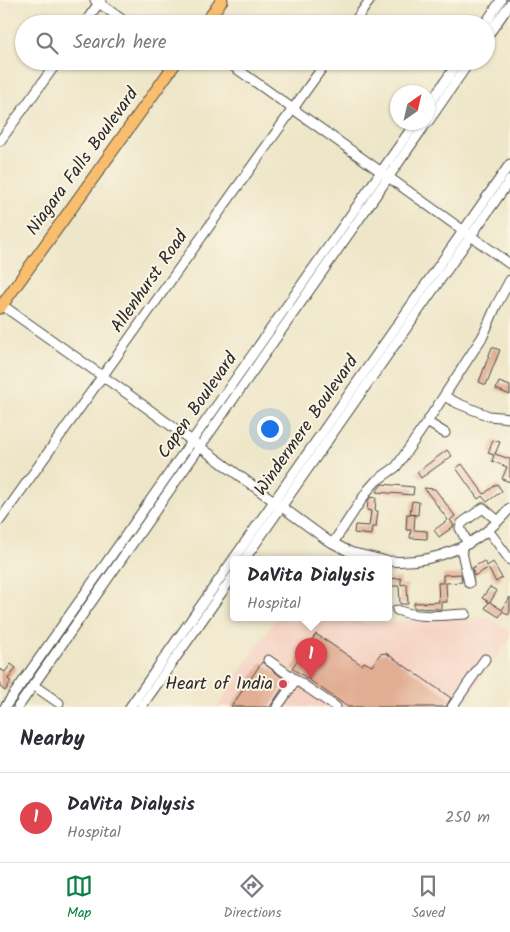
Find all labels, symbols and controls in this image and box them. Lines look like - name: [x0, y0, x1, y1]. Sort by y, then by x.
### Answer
- search box: [15, 15, 495, 70]
- text: Search here: [73, 28, 167, 58]
- icon: search: [33, 29, 61, 57]
- street label: Niagara Falls Boulevard: [19, 81, 147, 242]
- north arrow: [390, 85, 435, 130]
- street label: Allenhurst Road: [104, 224, 197, 339]
- street label: Capen Boulevard: [150, 346, 246, 465]
- street label: Windermere Boulevard: [247, 349, 367, 502]
- your location: [257, 416, 283, 442]
- popup: [230, 556, 392, 621]
- text: DaVita Dialysis: [247, 561, 375, 591]
- text: Hospital: [247, 591, 301, 616]
- pin: 1: [295, 638, 327, 679]
- place label: Heart of India: [165, 670, 273, 699]
- marker: Heart of India: [277, 678, 289, 690]
- text: Nearby: [20, 723, 85, 756]
- text: DaVita Dialysis: [67, 790, 195, 820]
- text: 1: [34, 805, 38, 830]
- text: 250 m: [445, 805, 490, 830]
- text: Hospital: [67, 820, 121, 845]
- tab: Map: [65, 872, 93, 924]
- tab: Directions: [223, 872, 281, 924]
- tab: Saved: [412, 872, 445, 924]

